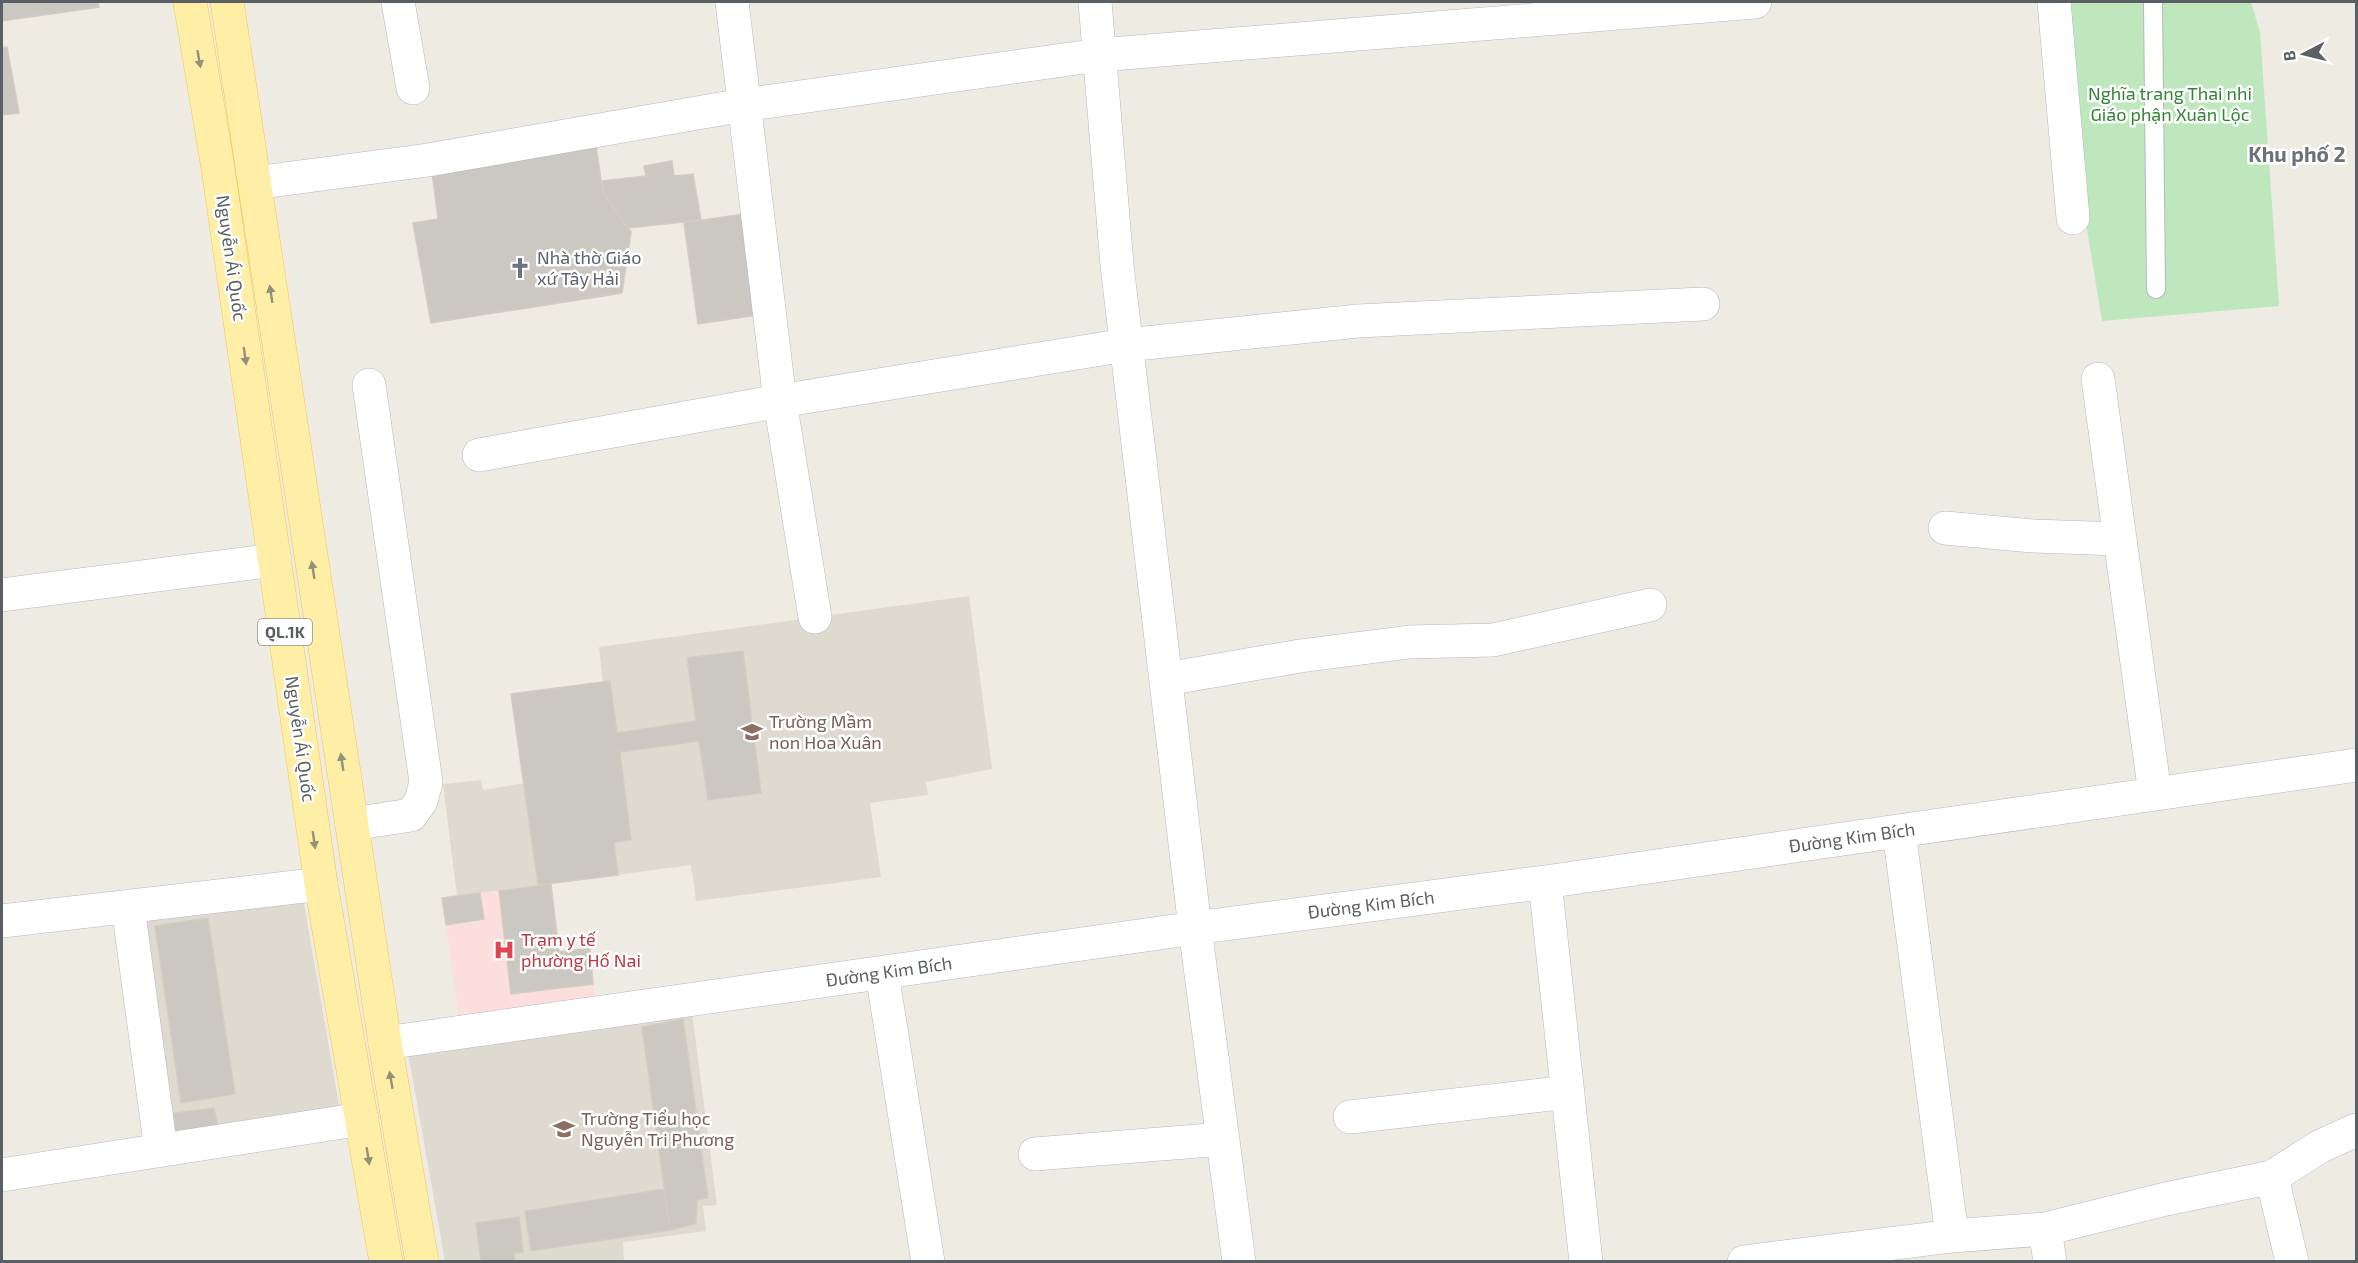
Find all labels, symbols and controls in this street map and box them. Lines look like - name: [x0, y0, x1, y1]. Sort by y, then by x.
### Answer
- north arrow: [2274, 24, 2334, 84]
- one-way arrow: [195, 50, 204, 69]
- text: B: [2279, 50, 2299, 62]
- park label: Nghĩa trang Thai nhi Giáo phận Xuân Lộc: [2088, 82, 2252, 125]
- district label: Khu phố 2: [2248, 141, 2346, 166]
- street label: Nguyễn Ái Quốc: [212, 193, 252, 323]
- place label: Nhà thờ Giáo xứ Tây Hải: [537, 246, 641, 289]
- church icon: Nhà thờ Giáo xứ Tây Hải: [508, 256, 532, 280]
- one-way arrow: [267, 284, 276, 303]
- one-way arrow: [240, 346, 249, 365]
- one-way arrow: [309, 560, 318, 579]
- road number: QL.1K: [258, 619, 312, 645]
- street label: Nguyễn Ái Quốc: [281, 674, 321, 804]
- place label: Trường Mầm non Hoa Xuân: [769, 710, 882, 753]
- school or university icon: Trường Mầm non Hoa Xuân: [740, 720, 764, 744]
- one-way arrow: [338, 753, 347, 772]
- street label: Đường Kim Bích: [1787, 817, 1917, 857]
- one-way arrow: [310, 830, 319, 849]
- street label: Đường Kim Bích: [1306, 885, 1436, 923]
- place label: Trạm y tế phường Hố Nai: [521, 928, 641, 971]
- hospital icon: Trạm y tế phường Hố Nai: [492, 938, 516, 962]
- street label: Đường Kim Bích: [824, 951, 954, 991]
- one-way arrow: [386, 1070, 395, 1089]
- place label: Trường Tiểu học Nguyễn Tri Phương: [581, 1107, 734, 1150]
- school or university icon: Trường Tiểu học Nguyễn Tri Phương: [552, 1117, 576, 1141]
- one-way arrow: [364, 1147, 373, 1166]

